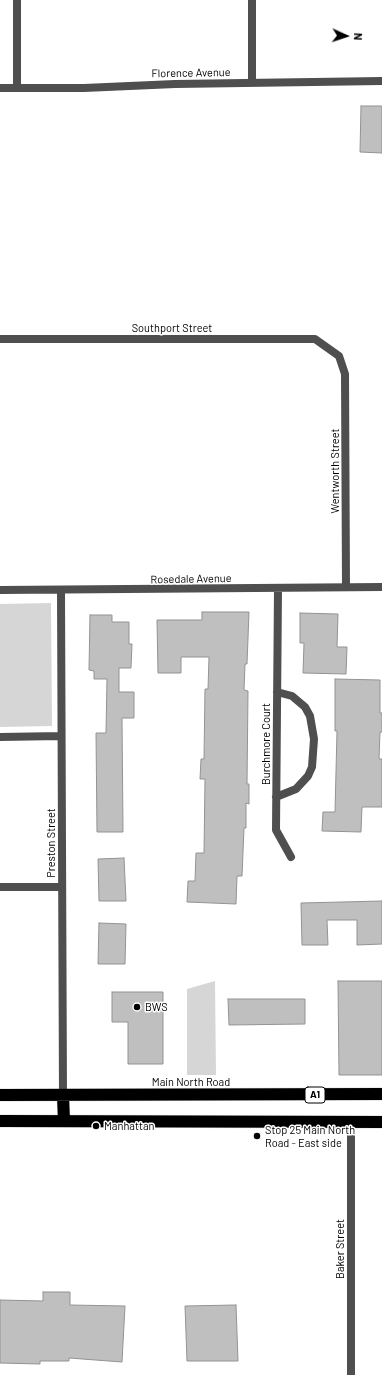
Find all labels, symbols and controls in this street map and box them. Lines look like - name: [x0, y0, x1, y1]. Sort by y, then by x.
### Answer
- north arrow: [326, 16, 366, 56]
- text: N: [352, 33, 365, 41]
- street label: Florence Avenue: [151, 66, 231, 80]
- street label: Southport Street: [132, 321, 212, 335]
- street label: Wentworth Street: [328, 429, 342, 513]
- street label: Rosedale Avenue: [150, 572, 232, 586]
- street label: Burchmore Court: [259, 703, 273, 785]
- street label: Preston Street: [44, 808, 58, 878]
- place label: BWS: [145, 1000, 168, 1014]
- marker: BWS: [132, 1002, 142, 1012]
- street label: Main North Road: [152, 1075, 230, 1089]
- road number: A1: [305, 1087, 325, 1103]
- place label: Manhattan: [104, 1119, 154, 1133]
- marker: Manhattan: [91, 1121, 101, 1131]
- place label: Stop 25 Main North Road - East side: [265, 1123, 355, 1149]
- marker: Stop 25 Main North Road - East side: [252, 1131, 262, 1141]
- street label: Baker Street: [333, 1219, 347, 1279]

